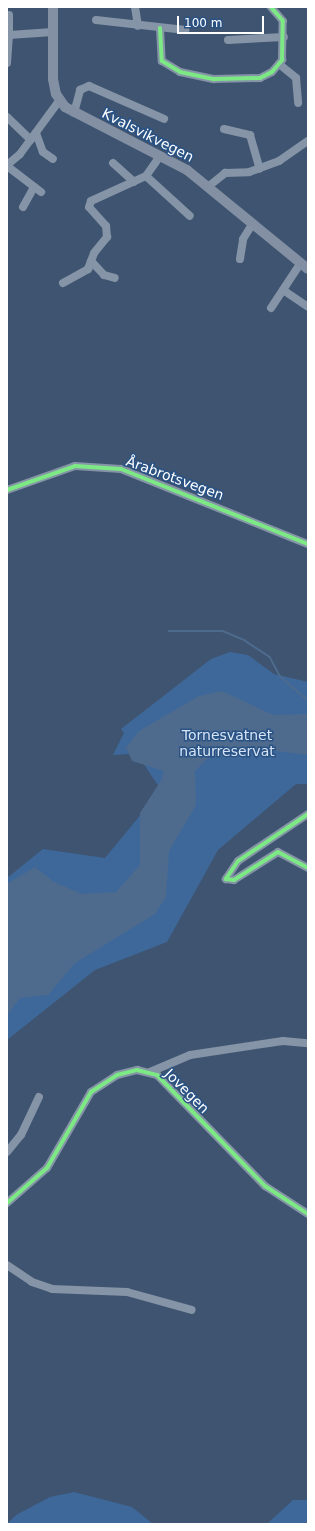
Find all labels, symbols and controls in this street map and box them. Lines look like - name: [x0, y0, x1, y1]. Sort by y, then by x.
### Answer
- scale bar: [179, 8, 266, 34]
- text: 100 m: [184, 16, 222, 30]
- street label: Kvalsvikvegen: [99, 105, 197, 165]
- street label: Årabrotsvegen: [124, 453, 226, 503]
- park label: Tornesvatnet naturreservat: [179, 727, 275, 760]
- street label: Jovegen: [161, 1065, 213, 1117]

